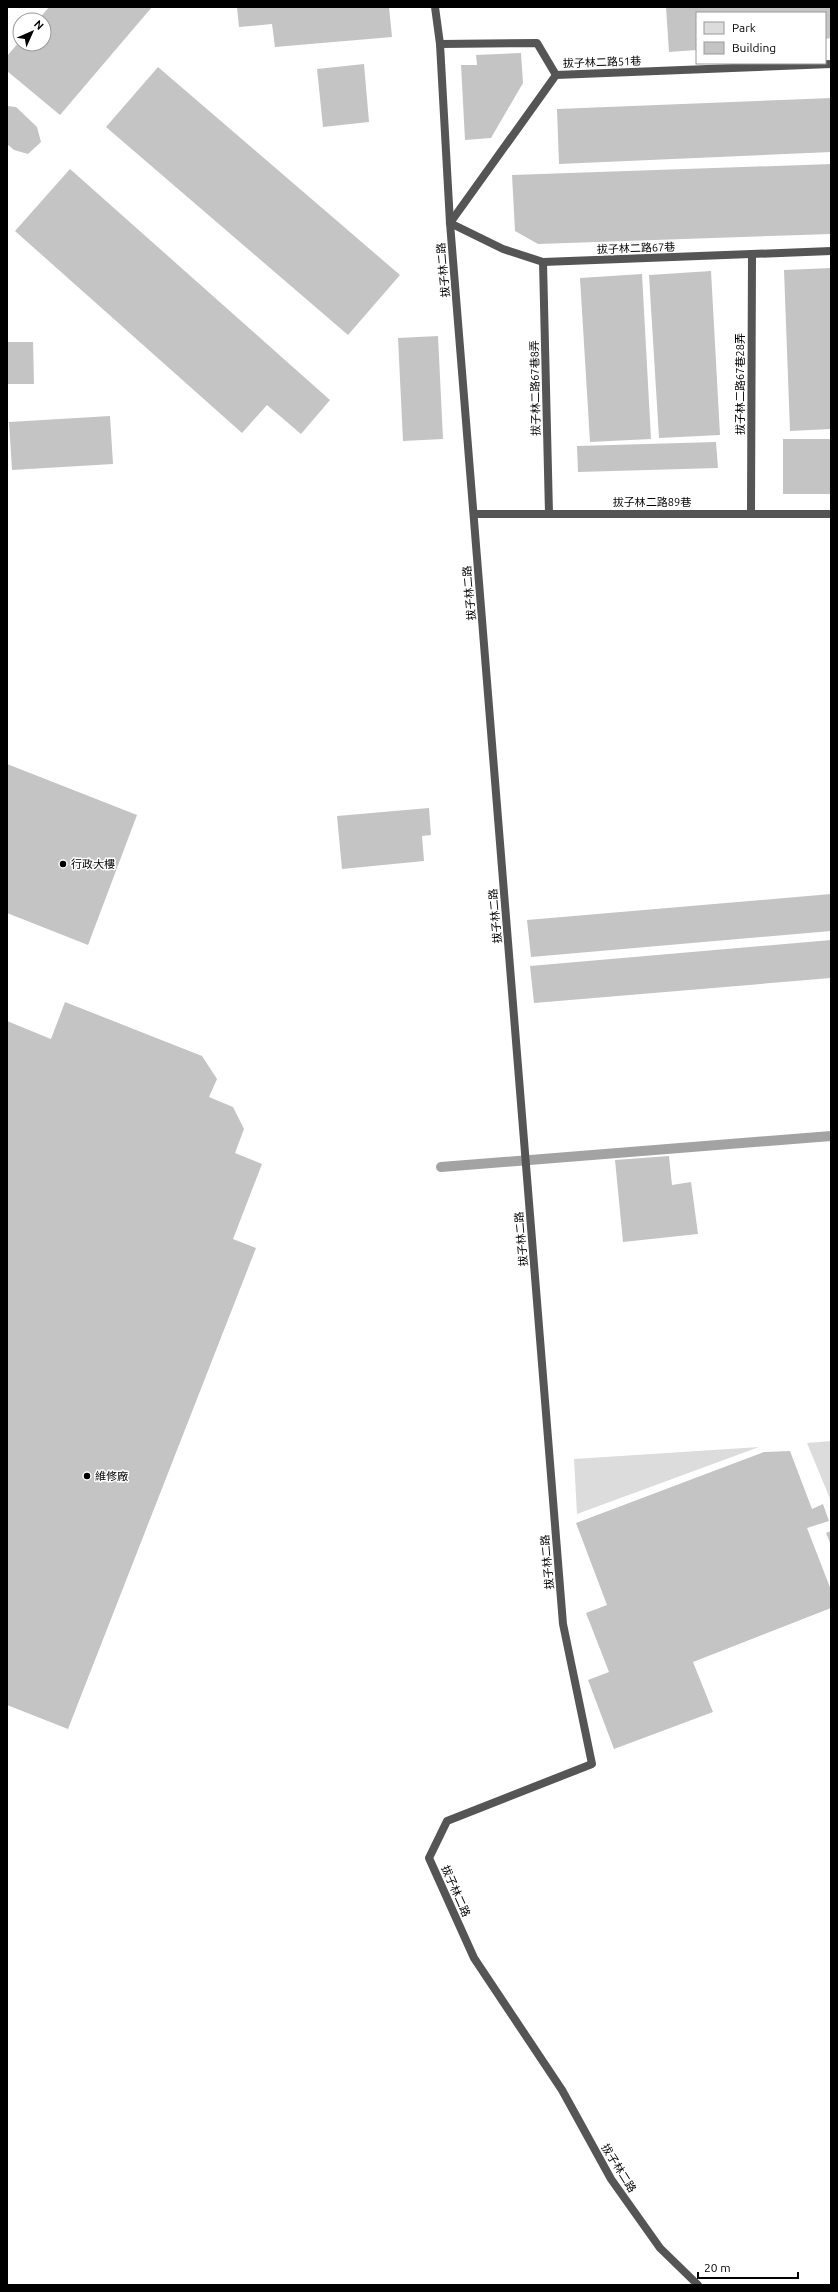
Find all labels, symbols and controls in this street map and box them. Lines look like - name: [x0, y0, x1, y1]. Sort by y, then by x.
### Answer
- north arrow: [12, 12, 52, 52]
- legend: [696, 12, 826, 64]
- text: N: [32, 18, 46, 32]
- text: Park: [732, 21, 756, 34]
- text: Building: [732, 41, 776, 54]
- street label: 拔子林二路51巷: [563, 55, 641, 69]
- street label: 拔子林二路67巷: [597, 241, 675, 255]
- street label: 拔子林二路: [435, 242, 451, 298]
- street label: 拔子林二路67巷28弄: [734, 333, 746, 435]
- street label: 拔子林二路67巷8弄: [528, 340, 542, 436]
- street label: 拔子林二路89巷: [613, 496, 691, 508]
- street label: 拔子林二路: [461, 565, 477, 621]
- place label: 行政大樓: [71, 858, 115, 870]
- marker: 行政大樓: [58, 859, 68, 869]
- street label: 拔子林二路: [487, 888, 503, 944]
- street label: 拔子林二路: [513, 1211, 529, 1267]
- place label: 維修廠: [95, 1470, 128, 1482]
- marker: 維修廠: [82, 1471, 92, 1481]
- street label: 拔子林二路: [539, 1534, 555, 1590]
- street label: 拔子林二路: [439, 1863, 473, 1919]
- street label: 拔子林二路: [599, 2141, 639, 2195]
- scale bar: [698, 2254, 798, 2280]
- text: 20 m: [704, 2261, 731, 2274]

